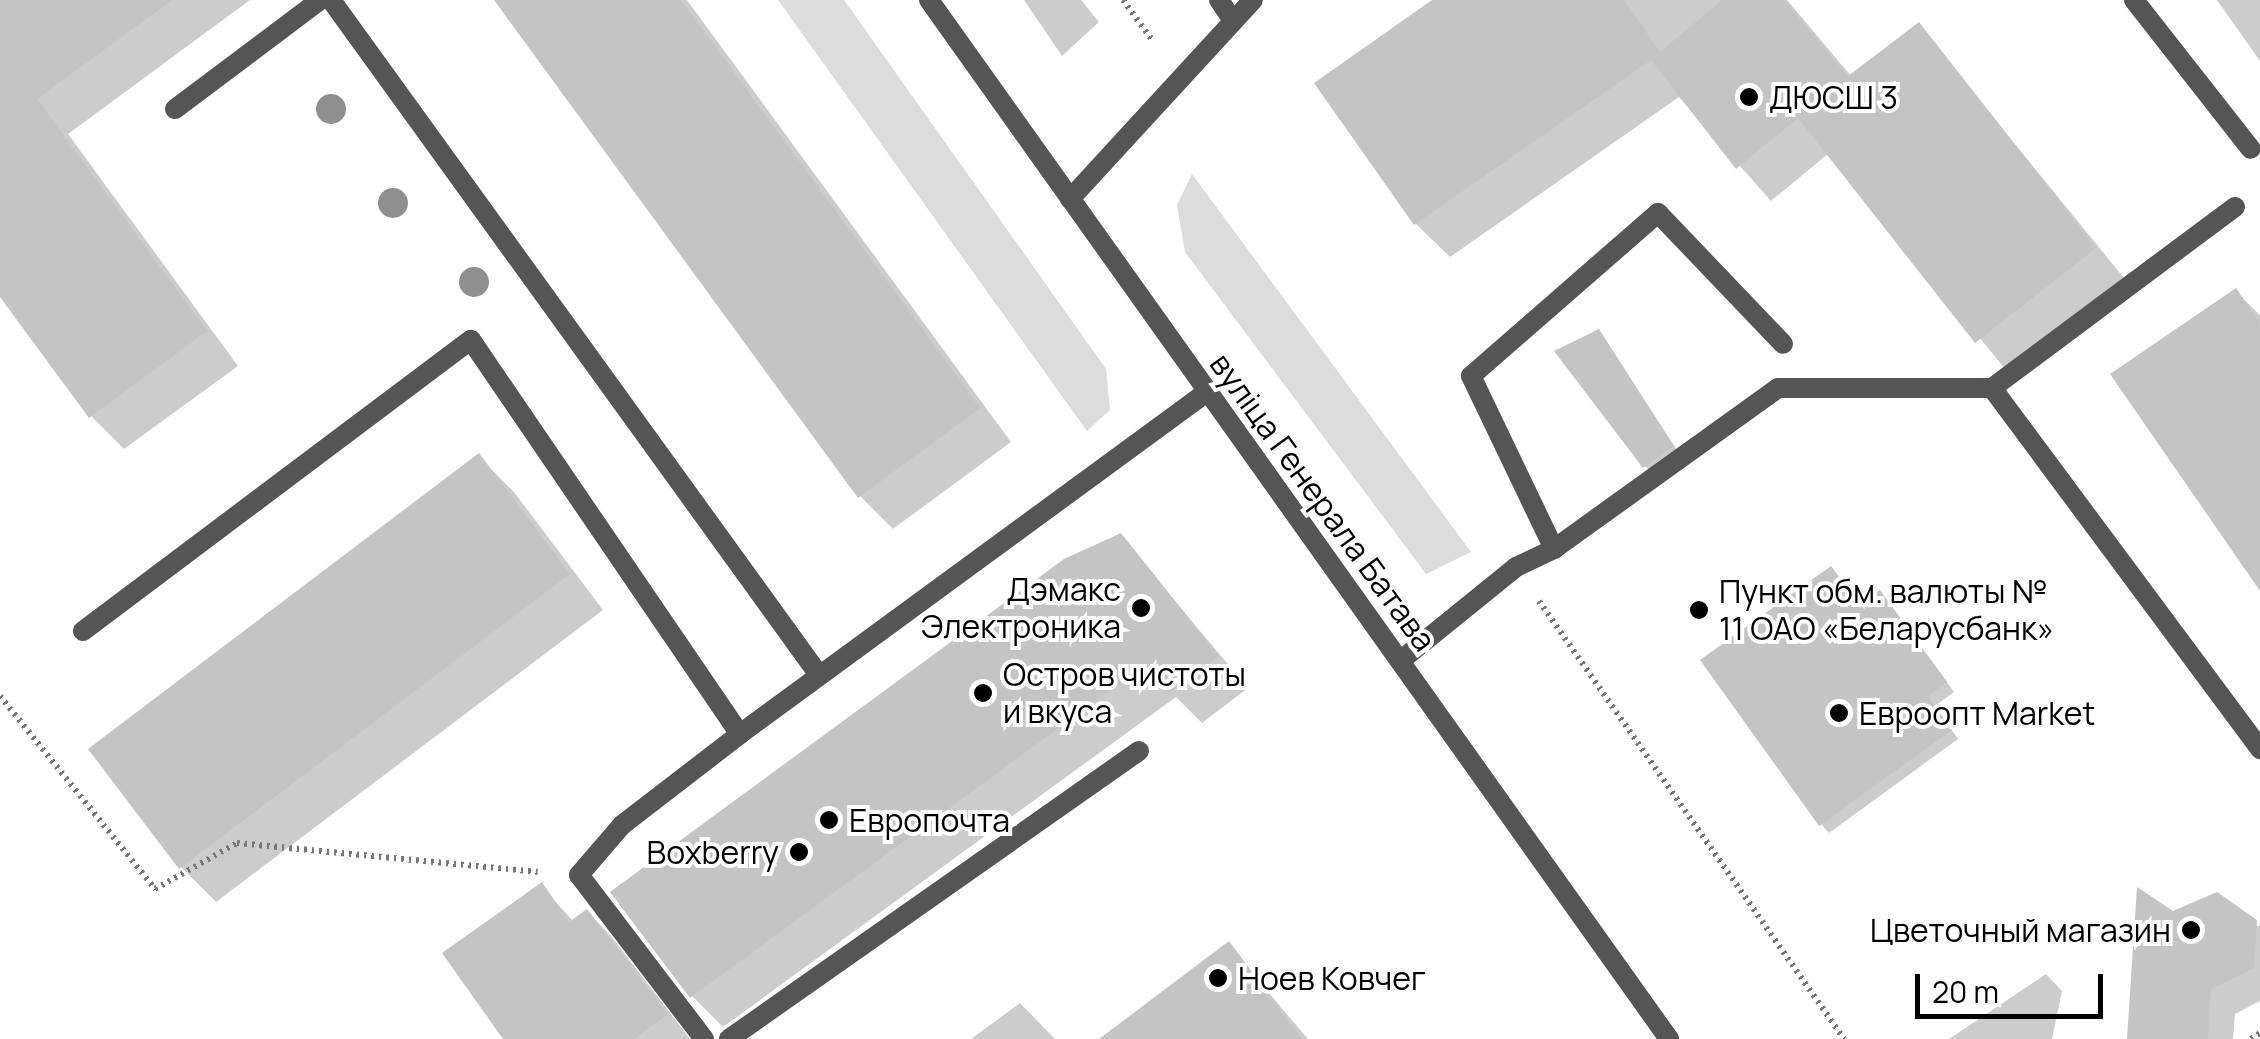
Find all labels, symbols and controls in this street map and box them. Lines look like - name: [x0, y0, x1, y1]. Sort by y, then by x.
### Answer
- place label: ДЮСШ 3: [1769, 78, 1898, 116]
- marker: ДЮСШ 3: [1738, 86, 1760, 108]
- street label: вуліца Генерала Батава: [1202, 346, 1444, 658]
- place label: Дэмакс Электроника: [921, 571, 1121, 646]
- place label: Пункт обм. валюты № 11 ОАО «Беларусбанк»: [1719, 573, 2054, 648]
- marker: Дэмакс Электроника: [1130, 597, 1152, 619]
- marker: Пункт обм. валюты № 11 ОАО «Беларусбанк»: [1688, 599, 1710, 621]
- place label: Остров чистоты и вкуса: [1003, 656, 1246, 731]
- marker: Остров чистоты и вкуса: [972, 682, 994, 704]
- place label: Евроопт Market: [1859, 694, 2095, 732]
- marker: Евроопт Market: [1828, 702, 1850, 724]
- place label: Европочта: [849, 801, 1010, 839]
- marker: Европочта: [818, 809, 840, 831]
- place label: Boxberry: [647, 833, 779, 871]
- marker: Boxberry: [788, 841, 810, 863]
- place label: Цветочный магазин: [1870, 911, 2171, 949]
- marker: Цветочный магазин: [2180, 919, 2202, 941]
- scale bar: [1920, 954, 2108, 1016]
- place label: Ноев Ковчег: [1238, 959, 1426, 997]
- marker: Ноев Ковчег: [1207, 967, 1229, 989]
- text: 20 m: [1932, 971, 1999, 1012]

